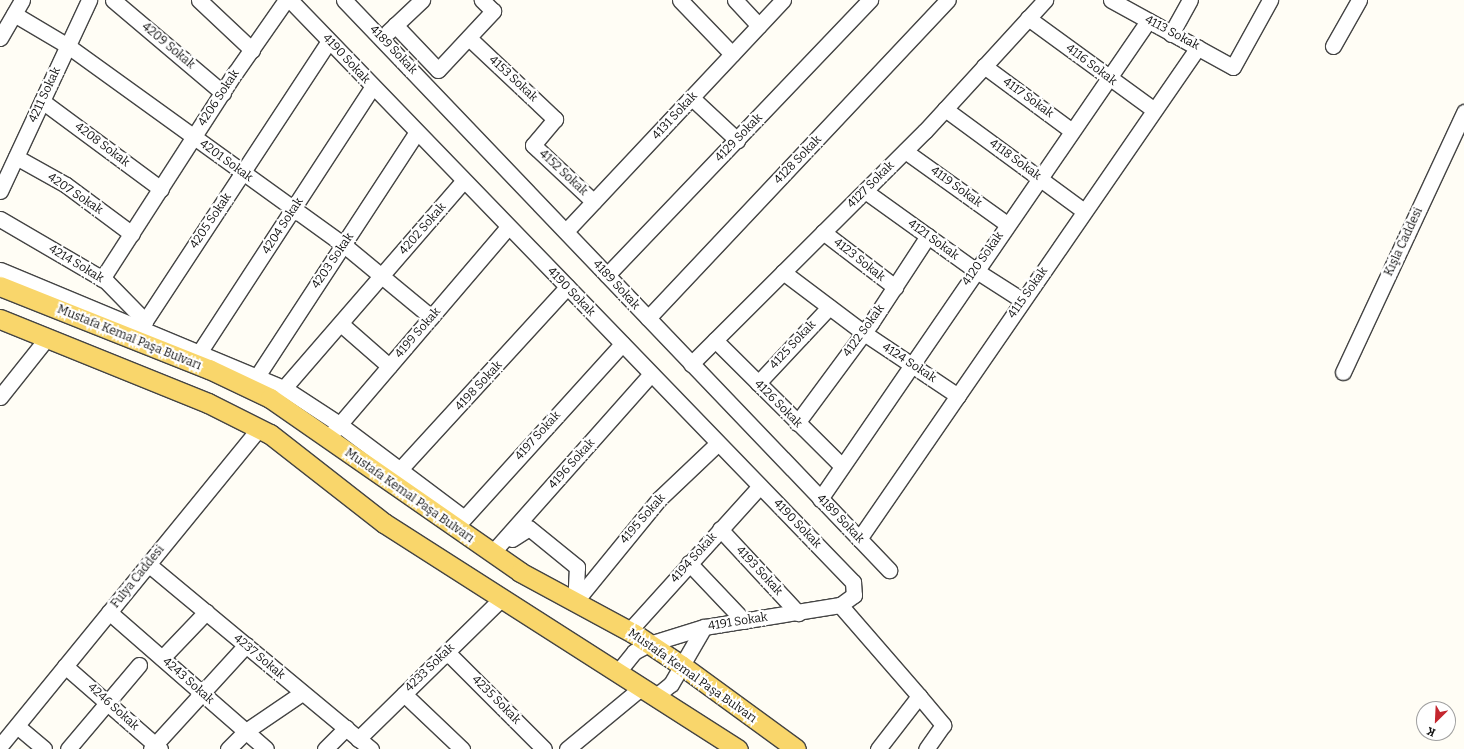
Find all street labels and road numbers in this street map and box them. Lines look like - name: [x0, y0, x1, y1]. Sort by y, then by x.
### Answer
- street label: 4113 Sokak: [1142, 13, 1202, 53]
- street label: 4209 Sokak: [139, 20, 197, 72]
- street label: 4189 Sokak: [366, 23, 420, 77]
- street label: 4190 Sokak: [319, 31, 373, 87]
- street label: 4116 Sokak: [1063, 41, 1119, 89]
- street label: 4153 Sokak: [486, 53, 540, 105]
- street label: 4211 Sokak: [26, 65, 64, 125]
- street label: 4206 Sokak: [195, 67, 243, 129]
- street label: 4117 Sokak: [1000, 75, 1056, 121]
- street label: 4131 Sokak: [649, 89, 701, 143]
- street label: 4129 Sokak: [712, 111, 766, 165]
- street label: 4208 Sokak: [72, 120, 132, 170]
- street label: 4128 Sokak: [771, 133, 825, 187]
- street label: 4201 Sokak: [197, 137, 255, 185]
- street label: 4118 Sokak: [986, 137, 1044, 183]
- street label: 4152 Sokak: [536, 147, 590, 199]
- street label: 4127 Sokak: [845, 159, 897, 211]
- street label: 4119 Sokak: [928, 164, 984, 210]
- street label: 4207 Sokak: [45, 170, 105, 218]
- street label: 4205 Sokak: [187, 191, 235, 251]
- street label: 4204 Sokak: [259, 195, 307, 257]
- street label: 4202 Sokak: [397, 200, 449, 258]
- street label: Kışla Caddesi: [1382, 205, 1426, 279]
- street label: 4121 Sokak: [905, 217, 961, 263]
- street label: 4120 Sokak: [959, 229, 1007, 289]
- street label: 4203 Sokak: [309, 230, 357, 292]
- street label: 4123 Sokak: [830, 235, 888, 285]
- street label: 4214 Sokak: [46, 242, 106, 286]
- street label: 4189 Sokak: [589, 257, 643, 313]
- street label: 4190 Sokak: [544, 264, 598, 320]
- street label: 4115 Sokak: [1005, 265, 1051, 321]
- street label: Mustafa Kemal Paşa Bulvarı: [55, 302, 203, 374]
- street label: 4122 Sokak: [840, 302, 888, 360]
- street label: 4199 Sokak: [392, 305, 444, 361]
- street label: 4125 Sokak: [767, 318, 819, 372]
- street label: 4124 Sokak: [879, 340, 939, 386]
- street label: 4198 Sokak: [452, 358, 506, 414]
- street label: 4126 Sokak: [751, 377, 805, 431]
- street label: 4197 Sokak: [512, 409, 564, 463]
- street label: 4196 Sokak: [546, 436, 598, 492]
- street label: Mustafa Kemal Paşa Bulvarı: [342, 446, 476, 546]
- street label: 4195 Sokak: [617, 491, 669, 547]
- street label: 4189 Sokak: [813, 492, 867, 546]
- street label: 4190 Sokak: [770, 496, 824, 552]
- street label: 4194 Sokak: [668, 530, 720, 586]
- street label: Fulya Caddesi: [108, 543, 168, 611]
- street label: 4193 Sokak: [733, 544, 785, 598]
- street label: 4191 Sokak: [707, 610, 769, 634]
- street label: Mustafa Kemal Paşa Bulvarı: [625, 626, 759, 726]
- street label: 4237 Sokak: [230, 631, 288, 683]
- street label: 4233 Sokak: [402, 641, 458, 695]
- street label: 4243 Sokak: [159, 655, 217, 707]
- street label: 4235 Sokak: [469, 673, 523, 727]
- street label: 4246 Sokak: [84, 680, 142, 734]

